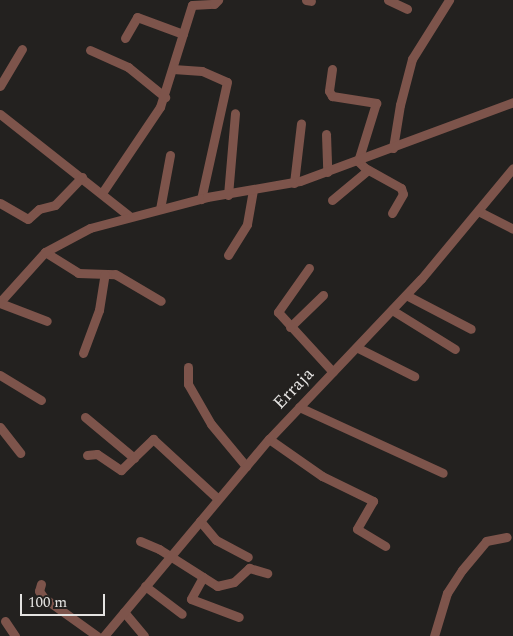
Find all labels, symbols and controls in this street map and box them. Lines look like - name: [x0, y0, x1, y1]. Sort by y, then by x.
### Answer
- street label: Erraja: [269, 364, 319, 414]
- scale bar: [22, 584, 108, 616]
- text: 100 m: [28, 591, 67, 614]

